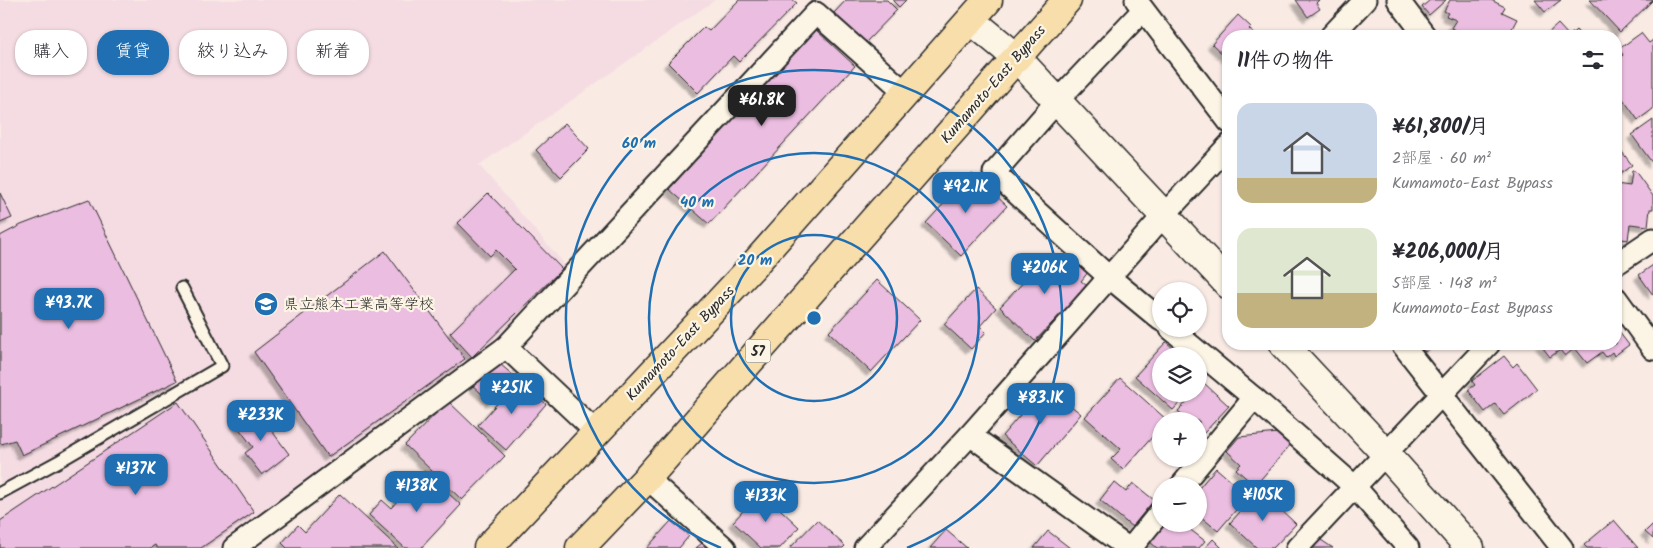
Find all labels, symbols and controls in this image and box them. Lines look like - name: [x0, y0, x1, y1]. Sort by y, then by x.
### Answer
- street label: Kumamoto-East Bypass: [935, 19, 1053, 149]
- chip: 購入: [15, 30, 87, 75]
- chip: 賃貸: [97, 30, 169, 75]
- chip: 絞り込み: [179, 30, 287, 75]
- chip: 新着: [297, 30, 369, 75]
- text: 11件の物件: [1237, 45, 1334, 78]
- icon: filters: [1579, 46, 1607, 74]
- pin: ¥61.8K: [721, 84, 803, 127]
- text: ¥61.8K: [739, 88, 785, 113]
- text: ¥61,800/月: [1392, 111, 1489, 144]
- icon: home: [1277, 123, 1337, 183]
- text: 60 m: [622, 132, 656, 156]
- text: 2部屋 · 60 m²: [1392, 146, 1491, 171]
- text: Kumamoto-East Bypass: [1392, 171, 1553, 196]
- pin: ¥92.1K: [925, 172, 1007, 214]
- text: ¥92.1K: [943, 175, 989, 200]
- text: 40 m: [680, 191, 714, 215]
- text: ¥206,000/月: [1392, 236, 1504, 269]
- icon: home: [1277, 248, 1337, 308]
- text: 20 m: [738, 249, 772, 273]
- pin: ¥206K: [1010, 252, 1080, 295]
- text: ¥206K: [1022, 256, 1068, 281]
- text: 5部屋 · 148 m²: [1392, 271, 1497, 296]
- street label: Kumamoto-East Bypass: [621, 280, 741, 407]
- map controls: [1152, 282, 1207, 532]
- button: locate: [1152, 282, 1207, 337]
- pin: ¥93.7K: [28, 288, 110, 330]
- text: ¥93.7K: [45, 291, 93, 316]
- school or university icon: 県立熊本工業高等学校: [253, 291, 279, 317]
- place label: 県立熊本工業高等学校: [284, 293, 434, 317]
- text: Kumamoto-East Bypass: [1392, 296, 1553, 321]
- centre of rings: [805, 309, 823, 327]
- road number: 57: [746, 340, 770, 362]
- button: layers: [1152, 347, 1207, 402]
- pin: ¥251K: [477, 372, 547, 415]
- text: ¥251K: [491, 376, 533, 401]
- pin: ¥83.1K: [1000, 382, 1082, 425]
- text: ¥83.1K: [1018, 386, 1064, 411]
- pin: ¥233K: [226, 400, 296, 442]
- text: ¥233K: [238, 403, 284, 428]
- button: +: [1152, 412, 1207, 467]
- pin: ¥137K: [101, 454, 171, 496]
- text: ¥137K: [116, 457, 156, 482]
- pin: ¥138K: [382, 470, 452, 513]
- text: ¥138K: [396, 474, 438, 499]
- button: −: [1152, 477, 1207, 532]
- pin: ¥133K: [731, 480, 801, 523]
- pin: ¥105K: [1228, 480, 1298, 522]
- text: ¥105K: [1243, 483, 1283, 508]
- text: ¥133K: [745, 484, 787, 509]

